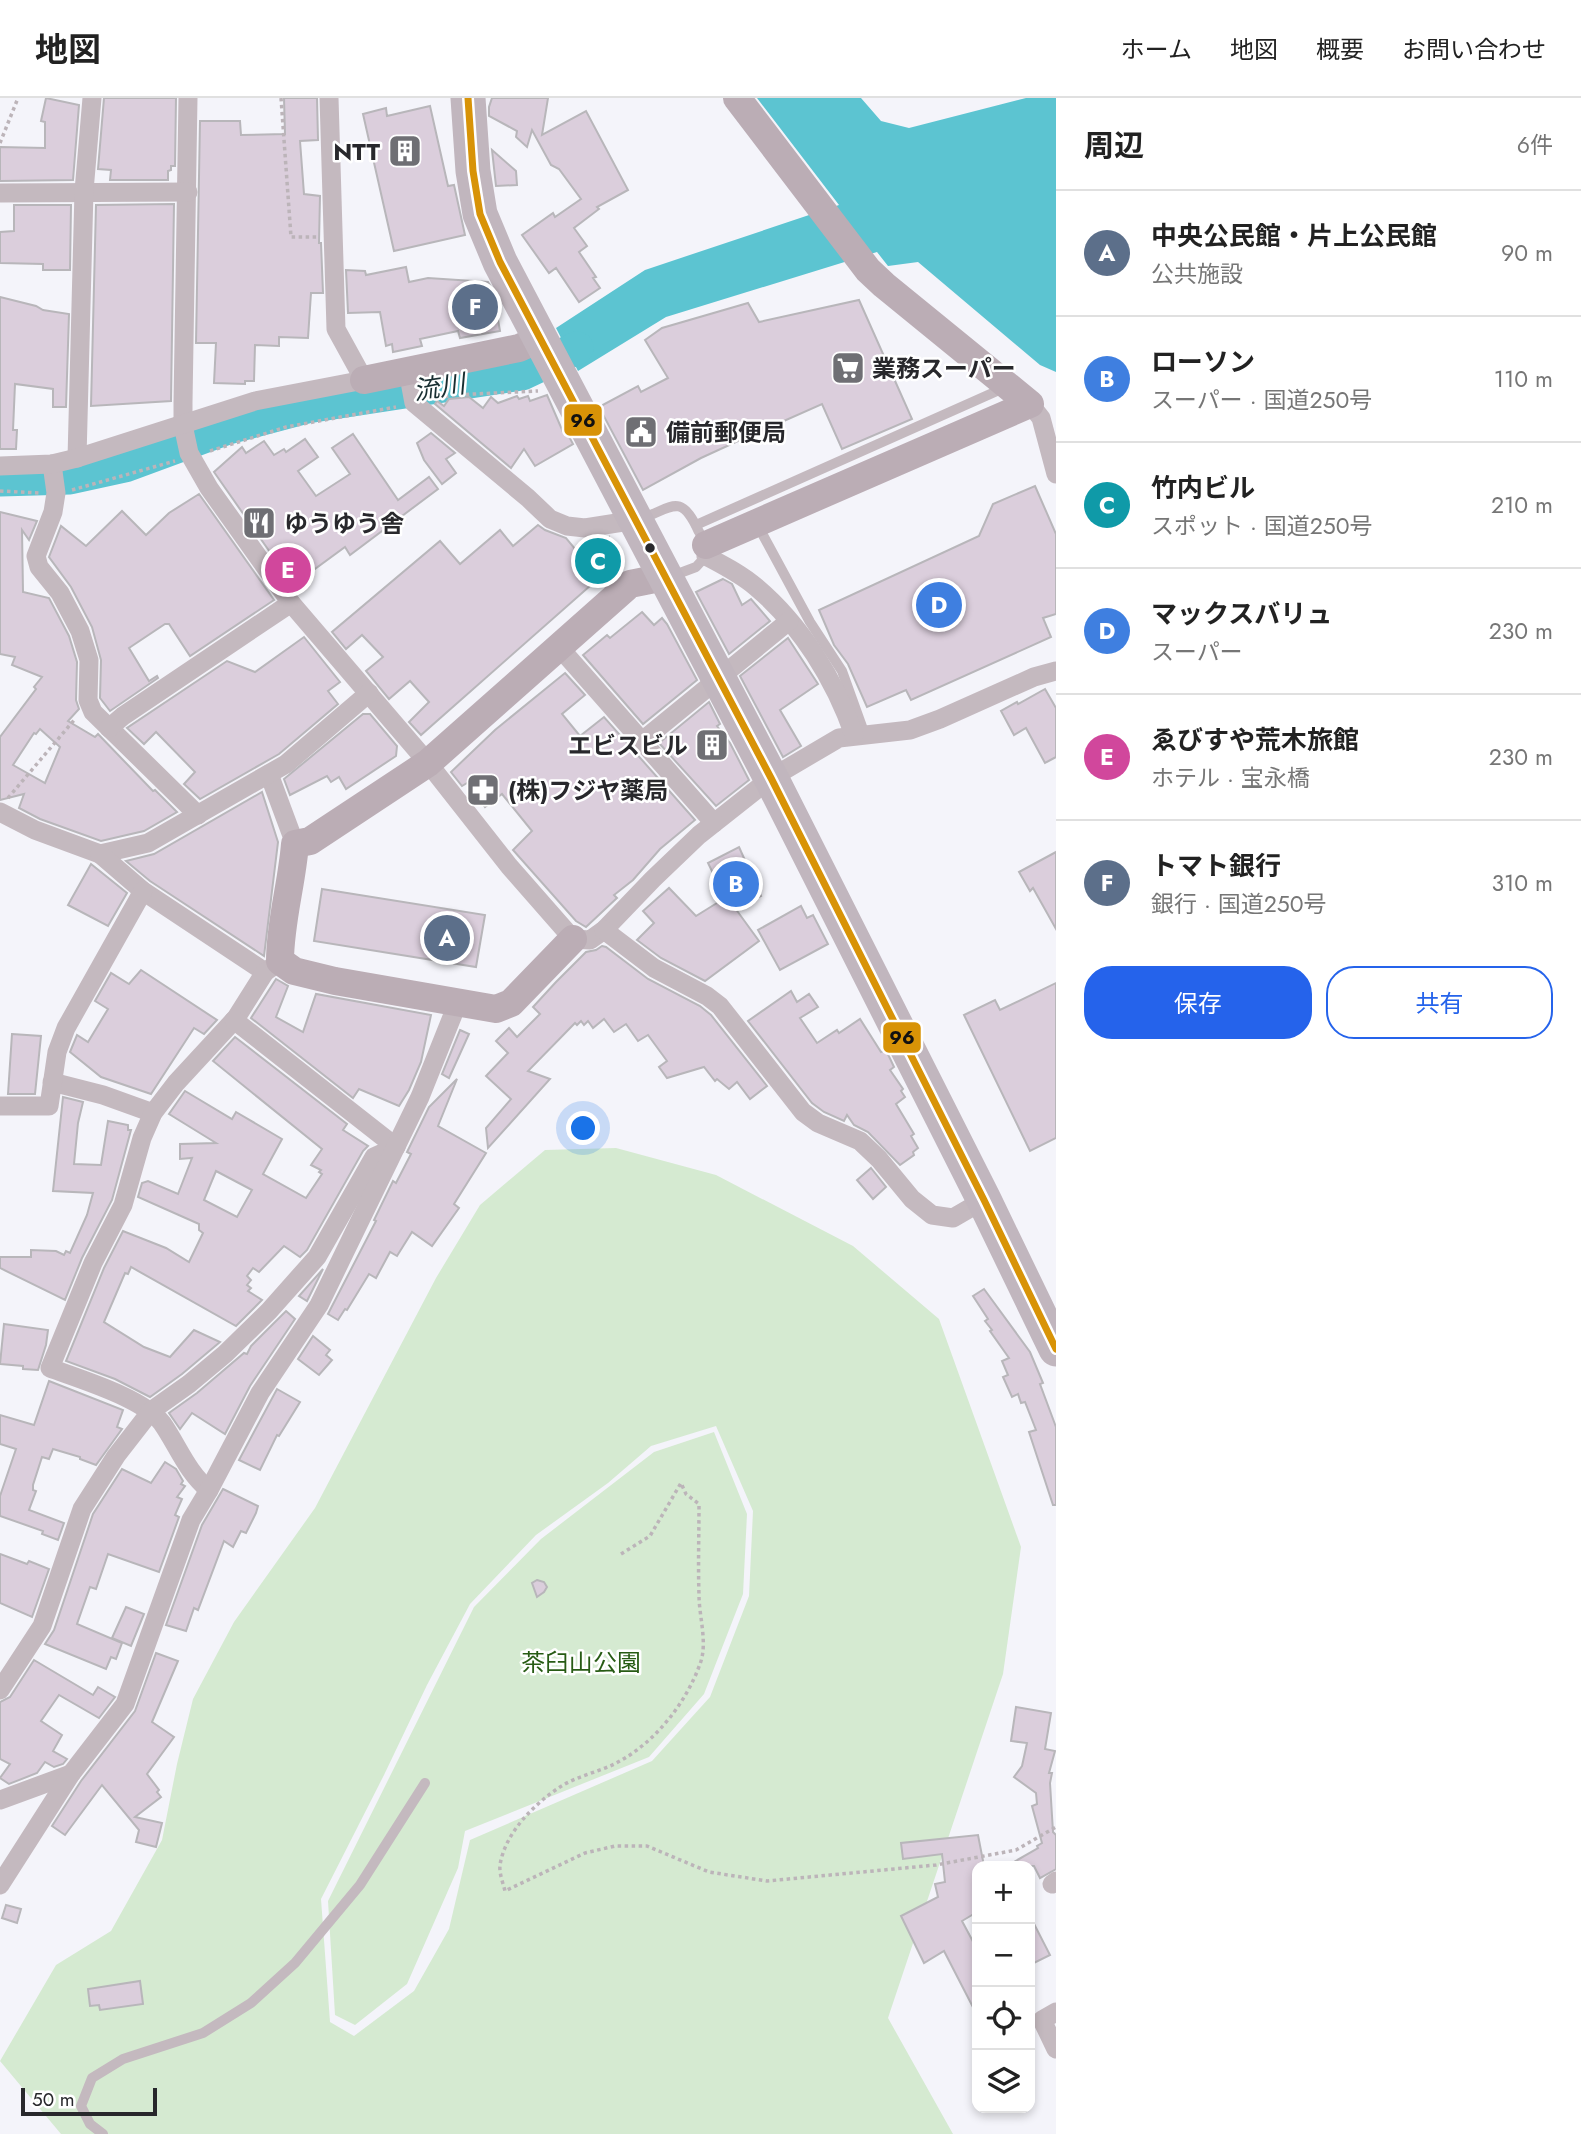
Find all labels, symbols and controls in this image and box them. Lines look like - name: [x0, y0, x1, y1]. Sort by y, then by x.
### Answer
- text: 地図: [35, 26, 101, 73]
- text: ホーム: [1121, 32, 1192, 67]
- text: 地図: [1230, 32, 1278, 67]
- text: 概要: [1316, 32, 1364, 67]
- text: お問い合わせ: [1402, 32, 1546, 67]
- text: 周辺: [1084, 124, 1144, 167]
- text: 6件: [1517, 128, 1553, 162]
- building icon: NTT: [386, 132, 424, 170]
- place label: NTT: [333, 134, 381, 169]
- text: 中央公民館・片上公民館: [1151, 217, 1437, 255]
- text: A: [1099, 236, 1115, 270]
- text: 90 m: [1501, 236, 1553, 270]
- text: 公共施設: [1151, 257, 1243, 291]
- pin: F: [452, 281, 498, 333]
- text: ローソン: [1151, 343, 1255, 381]
- supermarket icon: 業務スーパー: [829, 349, 867, 387]
- place label: 業務スーパー: [872, 351, 1016, 386]
- text: B: [1099, 362, 1115, 396]
- text: 110 m: [1494, 362, 1553, 396]
- water label: 流川: [410, 364, 471, 410]
- text: スーパー · 国道250号: [1151, 383, 1372, 417]
- line badge: 96: [563, 403, 603, 437]
- text: 96: [570, 407, 596, 434]
- public building icon: 備前郵便局: [622, 413, 660, 451]
- place label: 備前郵便局: [666, 415, 786, 450]
- text: 竹内ビル: [1151, 469, 1255, 507]
- text: C: [1099, 488, 1115, 522]
- text: 210 m: [1491, 488, 1553, 522]
- restaurant icon: ゆうゆう舎: [240, 504, 278, 542]
- place label: ゆうゆう舎: [284, 506, 404, 541]
- text: スポット · 国道250号: [1151, 509, 1373, 543]
- pin: C: [575, 535, 621, 587]
- unlabelled marker: [643, 541, 657, 555]
- pin: E: [265, 544, 311, 596]
- pin: D: [916, 579, 962, 631]
- text: マックスバリュ: [1151, 595, 1332, 633]
- text: D: [1099, 614, 1115, 648]
- text: 230 m: [1489, 614, 1553, 648]
- text: スーパー: [1151, 635, 1243, 669]
- text: ゑびすや荒木旅館: [1151, 721, 1359, 759]
- building icon: エビスビル: [693, 726, 731, 764]
- place label: エビスビル: [568, 728, 688, 763]
- text: E: [1100, 740, 1114, 774]
- text: 230 m: [1489, 740, 1553, 774]
- text: ホテル · 宝永橋: [1151, 761, 1310, 795]
- pharmacy icon: (株)フジヤ薬局: [464, 771, 502, 809]
- place label: (株)フジヤ薬局: [508, 773, 668, 808]
- text: トマト銀行: [1151, 847, 1281, 885]
- pin: B: [713, 858, 759, 910]
- text: F: [1101, 866, 1113, 900]
- text: 310 m: [1491, 866, 1553, 900]
- text: 銀行 · 国道250号: [1151, 887, 1327, 921]
- pin: A: [424, 912, 470, 964]
- button: 保存: [1084, 966, 1312, 1039]
- button: 共有: [1326, 966, 1553, 1039]
- line badge: 96: [882, 1021, 922, 1054]
- text: 96: [889, 1024, 915, 1051]
- your location: [566, 1111, 600, 1145]
- park label: 茶臼山公園: [521, 1645, 641, 1680]
- map controls: [972, 1861, 1035, 2113]
- button: +: [972, 1861, 1035, 1924]
- button: −: [972, 1924, 1035, 1987]
- button: locate: [972, 1987, 1035, 2050]
- button: layers: [972, 2050, 1035, 2113]
- scale bar: [21, 2085, 158, 2117]
- text: 50 m: [32, 2086, 75, 2113]

